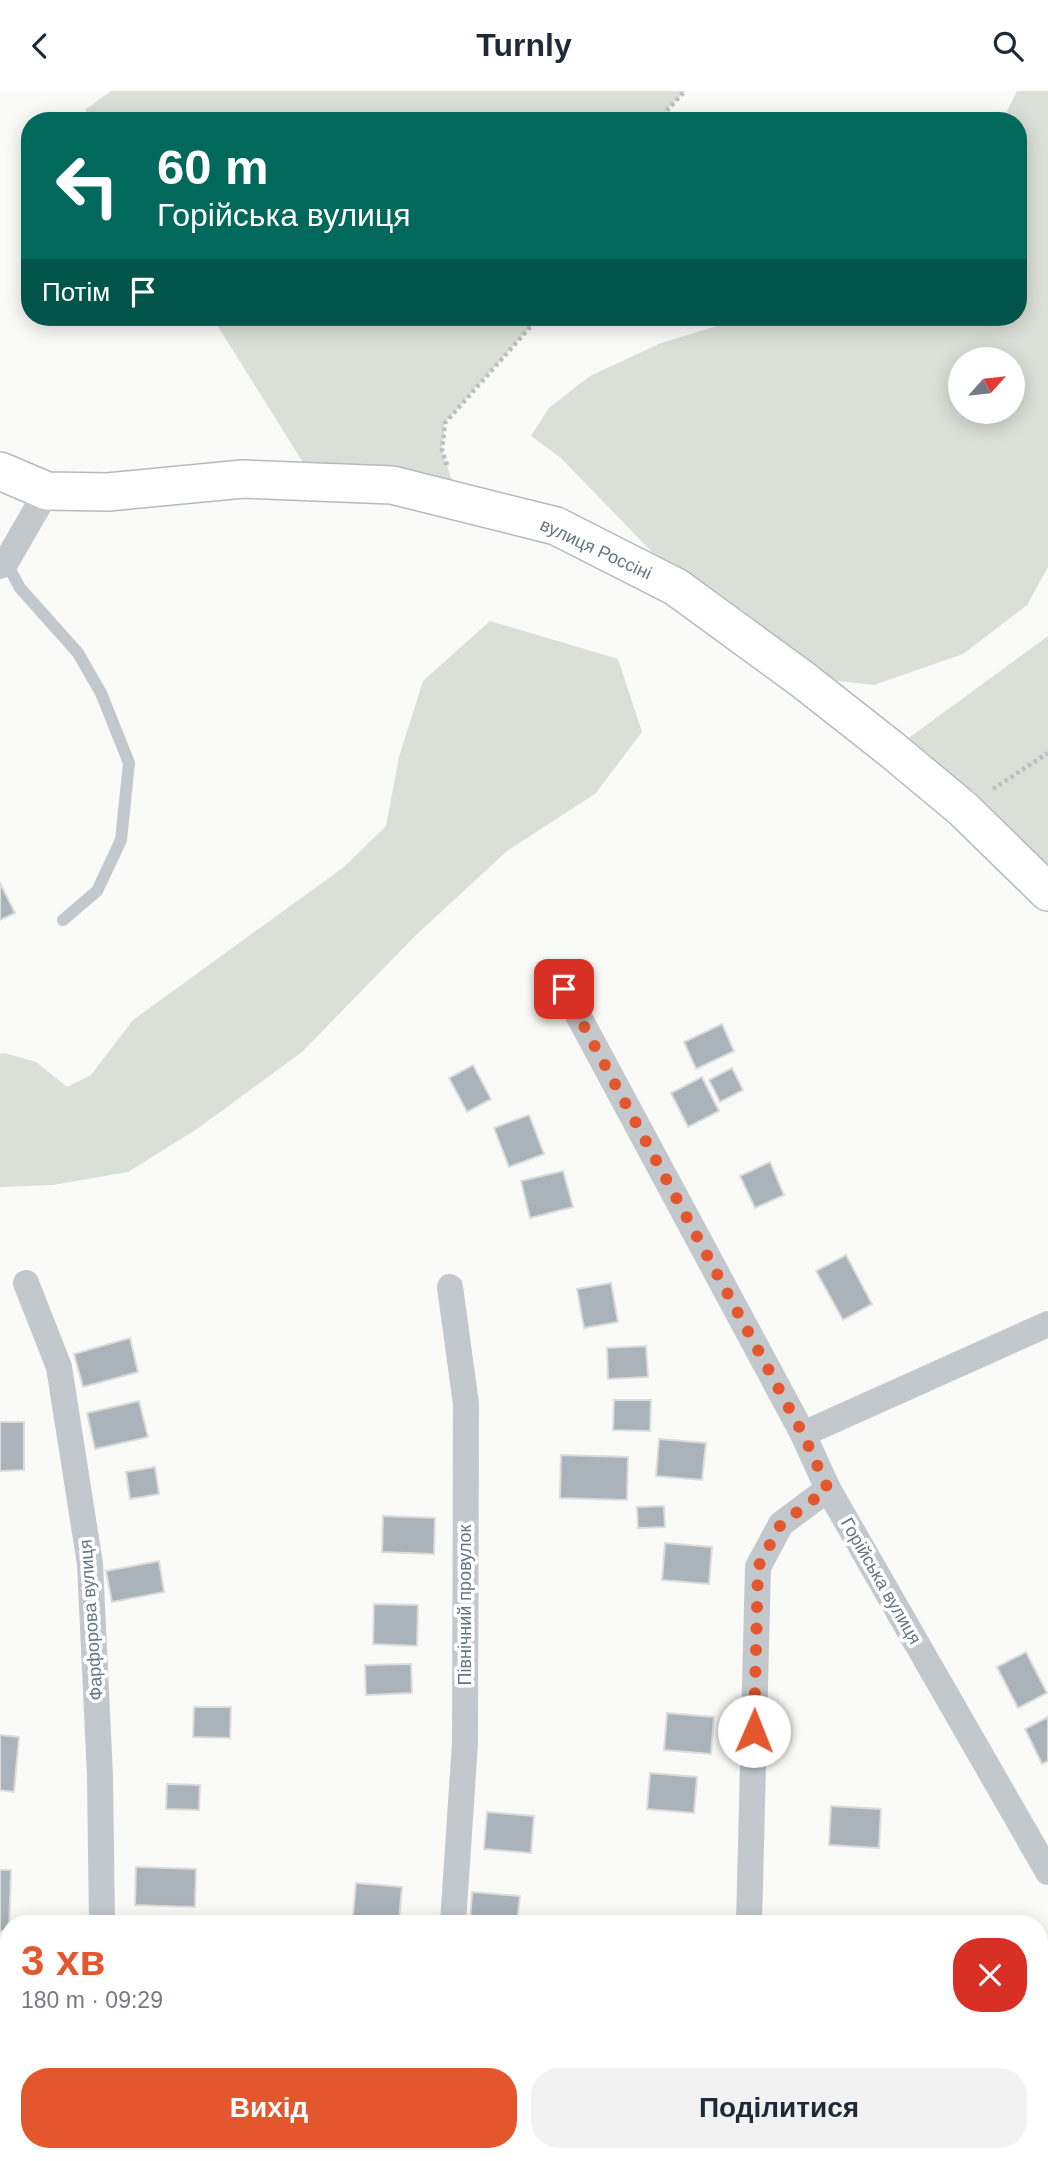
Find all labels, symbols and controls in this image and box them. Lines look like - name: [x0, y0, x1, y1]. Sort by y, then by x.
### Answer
- icon: back: [21, 27, 59, 65]
- text: Turnly: [476, 27, 572, 63]
- icon: search: [989, 27, 1027, 65]
- icon: left: [42, 140, 133, 231]
- text: 60 m: [157, 140, 269, 194]
- text: Горійська вулиця: [157, 197, 411, 233]
- icon: arrive: [124, 273, 162, 311]
- text: Потім: [42, 277, 110, 307]
- north arrow: [948, 347, 1026, 423]
- map controls: [948, 347, 1025, 424]
- street label: вулиця Россіні: [537, 514, 655, 584]
- pin: [534, 959, 594, 1019]
- icon: arrive: [545, 970, 583, 1008]
- street label: Горійська вулиця: [837, 1514, 925, 1648]
- street label: Північний провулок: [455, 1524, 475, 1686]
- street label: Фарфорова вулиця: [75, 1539, 107, 1701]
- position arrow: [717, 1694, 791, 1768]
- text: 3 хв: [21, 1937, 105, 1984]
- button: close: [953, 1938, 1027, 2012]
- text: 180 m · 09:29: [21, 1987, 163, 2013]
- button: Вихід: [21, 2068, 517, 2148]
- button: Поділитися: [531, 2068, 1027, 2148]

